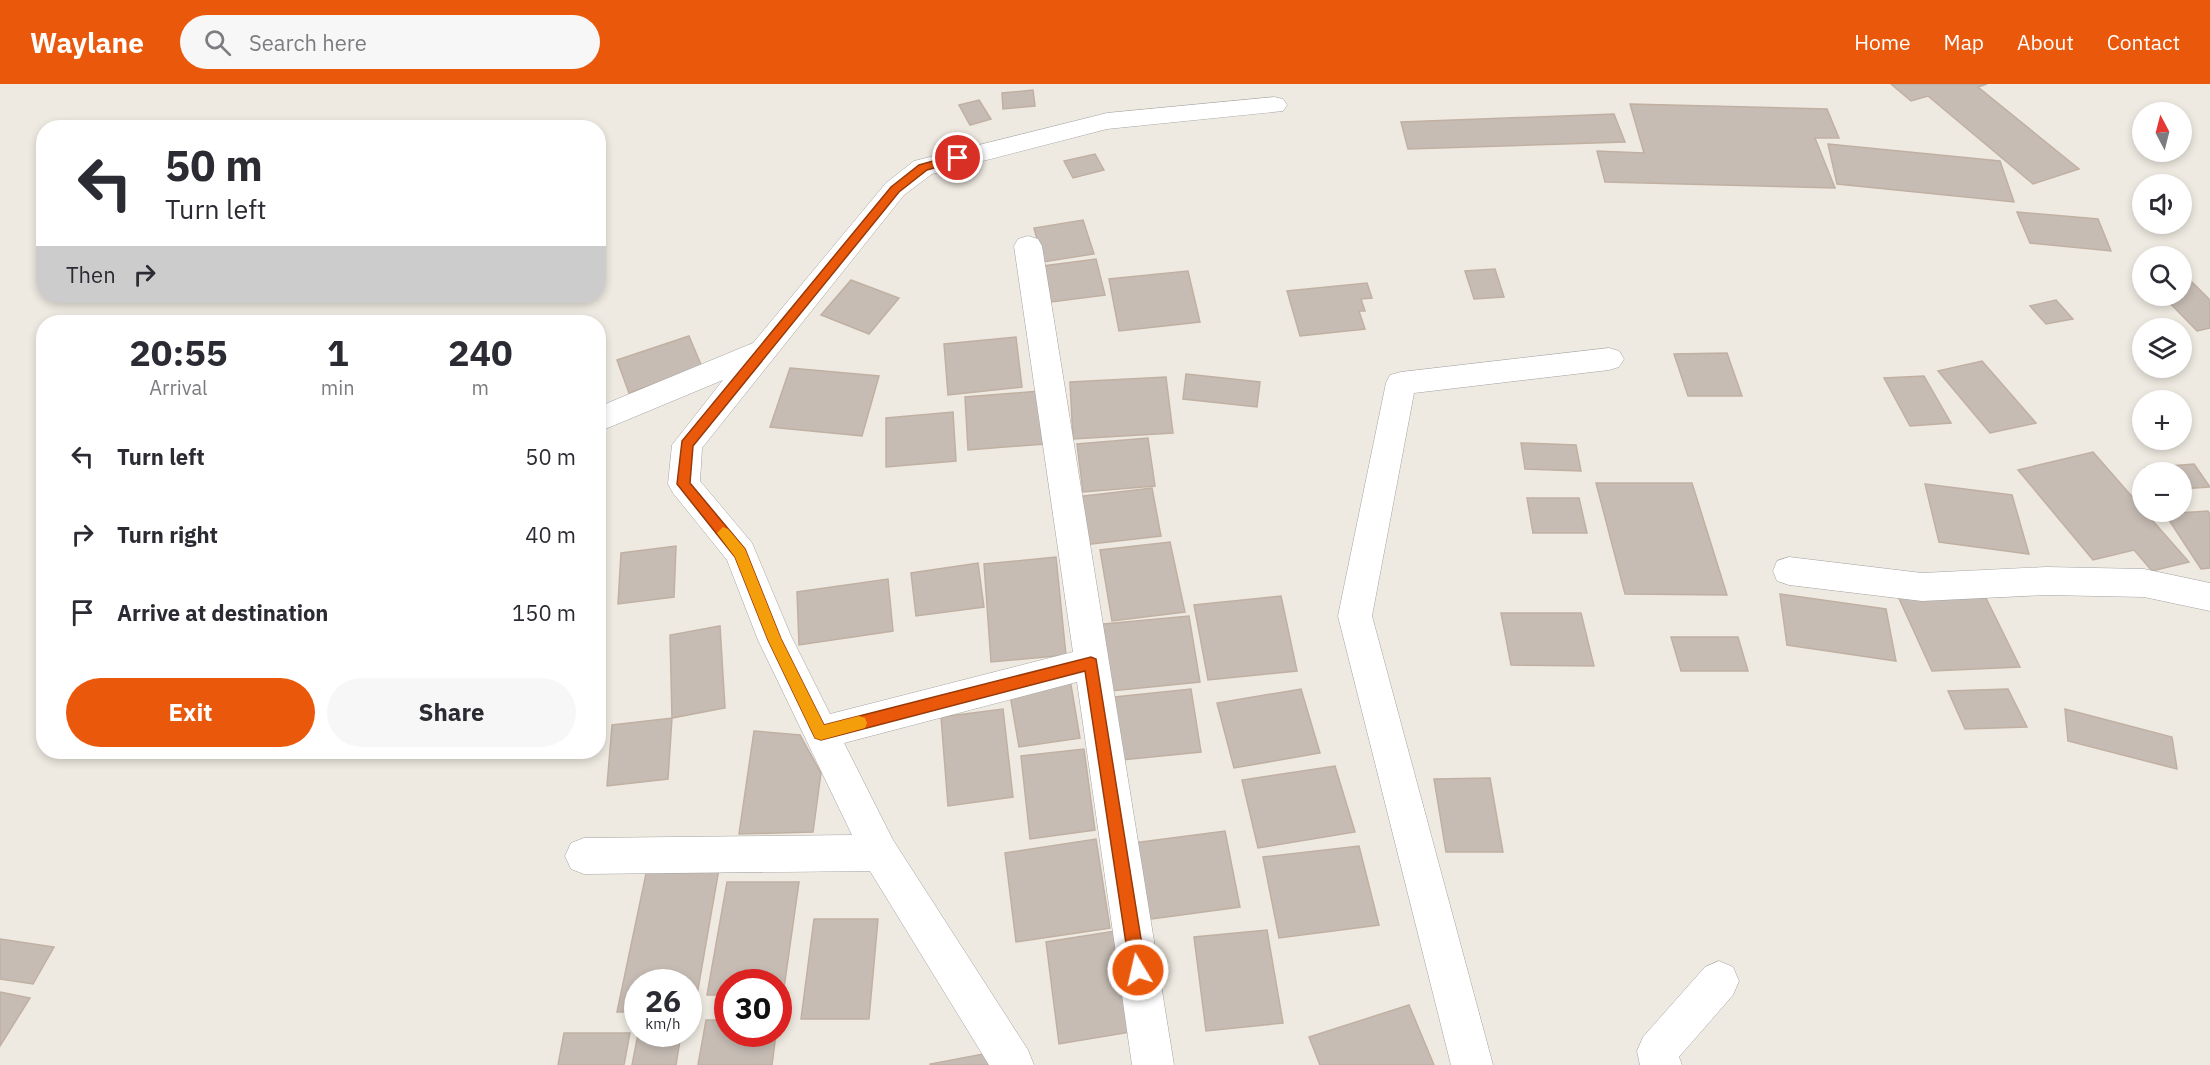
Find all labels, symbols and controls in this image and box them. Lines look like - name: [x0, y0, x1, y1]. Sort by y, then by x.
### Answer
- search box: [180, 15, 600, 69]
- text: Waylane: [30, 24, 144, 61]
- icon: search: [201, 26, 234, 59]
- text: Search here: [249, 28, 367, 57]
- text: Home: [1854, 28, 1911, 56]
- text: Map: [1944, 28, 1984, 56]
- text: About: [2017, 28, 2074, 56]
- text: Contact: [2107, 28, 2180, 56]
- north arrow: [2132, 102, 2192, 162]
- map controls: [2132, 102, 2192, 522]
- pin: [932, 132, 983, 183]
- text: 50 m: [165, 138, 263, 193]
- icon: arrive: [941, 141, 974, 174]
- icon: left: [66, 144, 144, 222]
- button: sound: [2132, 174, 2192, 234]
- text: Turn left: [165, 191, 266, 226]
- button: search: [2132, 246, 2192, 306]
- icon: right: [128, 258, 161, 291]
- text: Then: [66, 260, 116, 289]
- button: layers: [2132, 318, 2192, 378]
- text: 20:55: [129, 329, 228, 376]
- text: 1: [327, 329, 349, 376]
- text: 240: [448, 329, 513, 376]
- text: Arrival: [149, 374, 208, 401]
- text: min: [321, 374, 355, 401]
- text: m: [472, 374, 489, 401]
- button: +: [2132, 390, 2192, 450]
- icon: left: [66, 440, 99, 473]
- text: Turn left: [117, 442, 205, 471]
- text: 50 m: [525, 442, 576, 471]
- button: −: [2132, 462, 2192, 522]
- icon: right: [66, 518, 99, 551]
- text: Turn right: [117, 520, 218, 549]
- text: 40 m: [525, 520, 576, 549]
- icon: arrive: [66, 596, 99, 629]
- text: Arrive at destination: [117, 598, 328, 627]
- text: 150 m: [512, 598, 576, 627]
- button: Exit: [66, 678, 315, 747]
- button: Share: [327, 678, 576, 747]
- position arrow: [1106, 938, 1170, 1002]
- speed limit sign: 30: [714, 969, 792, 1047]
- text: 26: [645, 981, 681, 1020]
- text: km/h: [645, 1014, 681, 1033]

